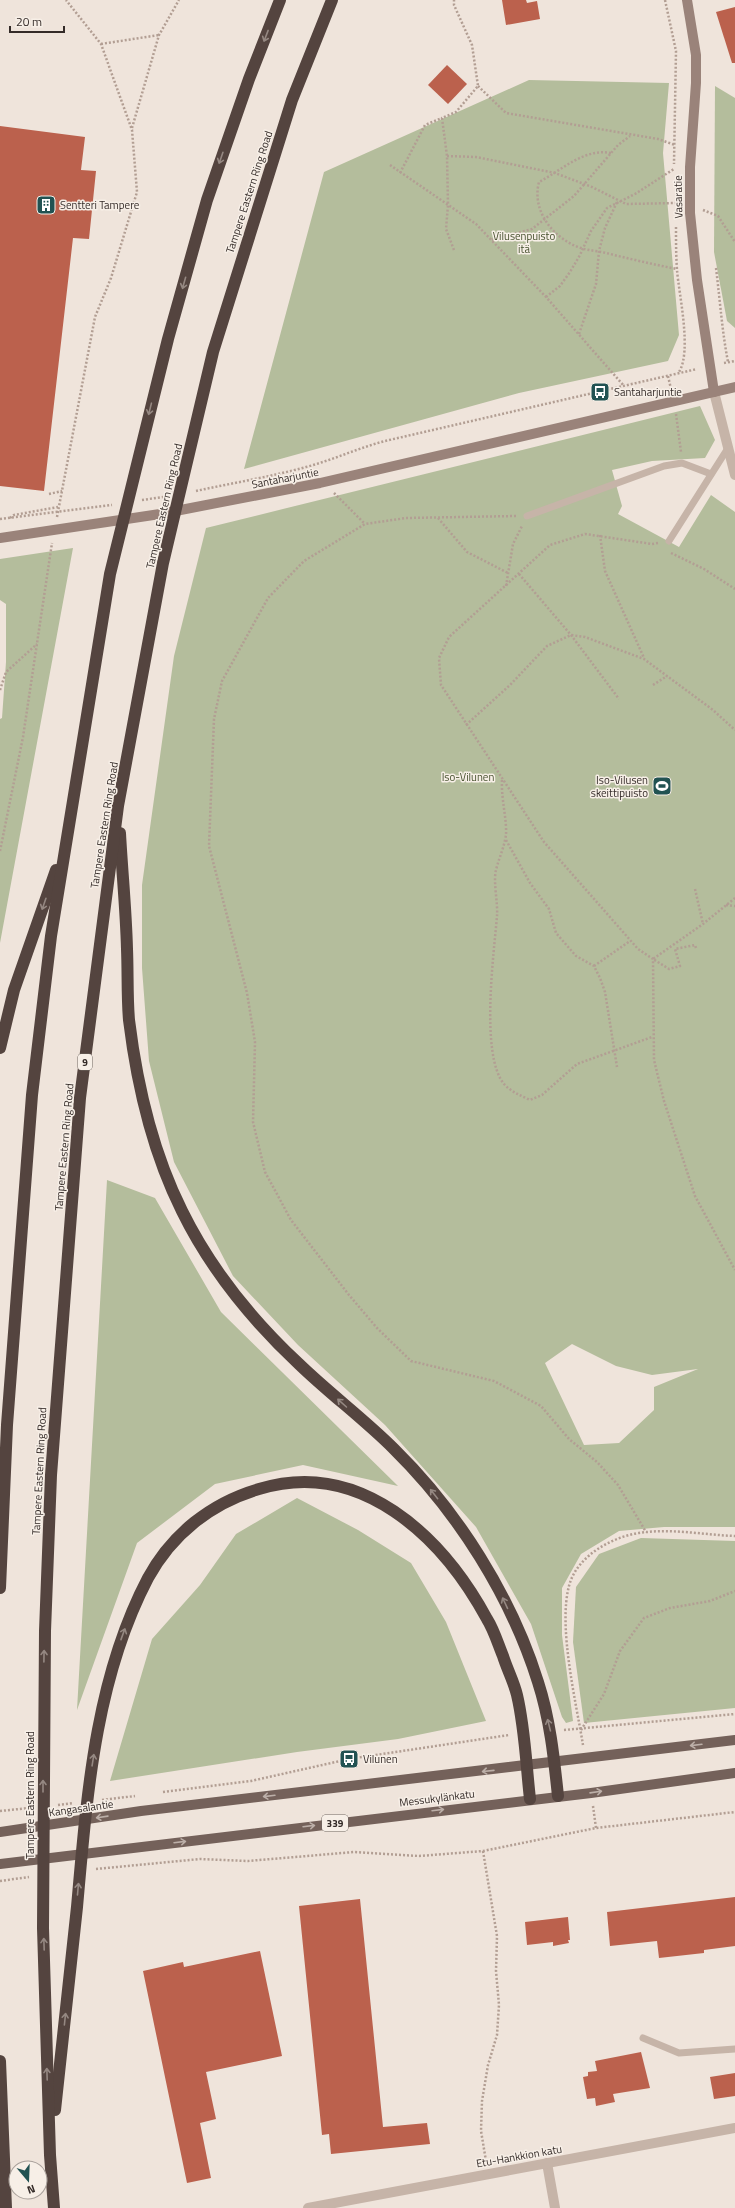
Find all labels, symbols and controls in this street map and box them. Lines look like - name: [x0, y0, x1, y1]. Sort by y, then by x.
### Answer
- scale bar: [10, 8, 64, 34]
- text: 20 m: [16, 12, 42, 31]
- one-way arrow: [261, 30, 269, 42]
- street label: Tampere Eastern Ring Road: [222, 129, 276, 255]
- one-way arrow: [217, 152, 225, 164]
- street label: Vasaratie: [670, 175, 686, 219]
- building icon: Sentteri Tampere: [35, 194, 57, 216]
- place label: Sentteri Tampere: [60, 197, 140, 213]
- park label: Vilusenpuisto itä: [493, 228, 555, 257]
- one-way arrow: [179, 276, 187, 289]
- bus stop icon: Santaharjuntie: [589, 381, 611, 403]
- place label: Santaharjuntie: [614, 384, 682, 400]
- one-way arrow: [146, 402, 154, 415]
- street label: Tampere Eastern Ring Road: [142, 442, 186, 570]
- street label: Santaharjuntie: [250, 464, 320, 492]
- street label: Tampere Eastern Ring Road: [86, 760, 122, 889]
- park label: Iso-Vilunen: [442, 769, 494, 785]
- place label: Iso-Vilusen skeittipuisto: [591, 772, 648, 801]
- sports icon: Iso-Vilusen skeittipuisto: [651, 775, 673, 797]
- one-way arrow: [40, 897, 47, 910]
- road number: 9: [78, 1054, 92, 1070]
- street label: Tampere Eastern Ring Road: [50, 1082, 78, 1211]
- one-way arrow: [337, 1398, 347, 1407]
- street label: Tampere Eastern Ring Road: [28, 1407, 50, 1535]
- one-way arrow: [430, 1488, 439, 1499]
- one-way arrow: [501, 1597, 508, 1609]
- one-way arrow: [120, 1629, 128, 1641]
- one-way arrow: [41, 1650, 48, 1663]
- one-way arrow: [544, 1718, 552, 1731]
- street label: Tampere Eastern Ring Road: [22, 1731, 38, 1859]
- one-way arrow: [690, 1741, 703, 1749]
- bus stop icon: Vilunen: [338, 1748, 360, 1770]
- place label: Vilunen: [363, 1751, 398, 1767]
- one-way arrow: [90, 1754, 98, 1767]
- one-way arrow: [482, 1767, 495, 1775]
- one-way arrow: [39, 1780, 47, 1793]
- street label: Messukylänkatu: [398, 1785, 476, 1811]
- one-way arrow: [589, 1788, 602, 1796]
- one-way arrow: [263, 1792, 276, 1800]
- street label: Kangasalantie: [48, 1795, 115, 1820]
- one-way arrow: [431, 1806, 444, 1814]
- one-way arrow: [96, 1813, 109, 1821]
- road number: 339: [322, 1815, 348, 1831]
- one-way arrow: [302, 1822, 315, 1830]
- one-way arrow: [173, 1838, 186, 1846]
- one-way arrow: [75, 1883, 82, 1896]
- one-way arrow: [40, 1938, 47, 1951]
- one-way arrow: [61, 2013, 69, 2026]
- one-way arrow: [44, 2068, 51, 2081]
- street label: Etu-Hankkion katu: [475, 2141, 563, 2171]
- north arrow: [8, 2160, 48, 2200]
- text: N: [25, 2181, 37, 2198]

